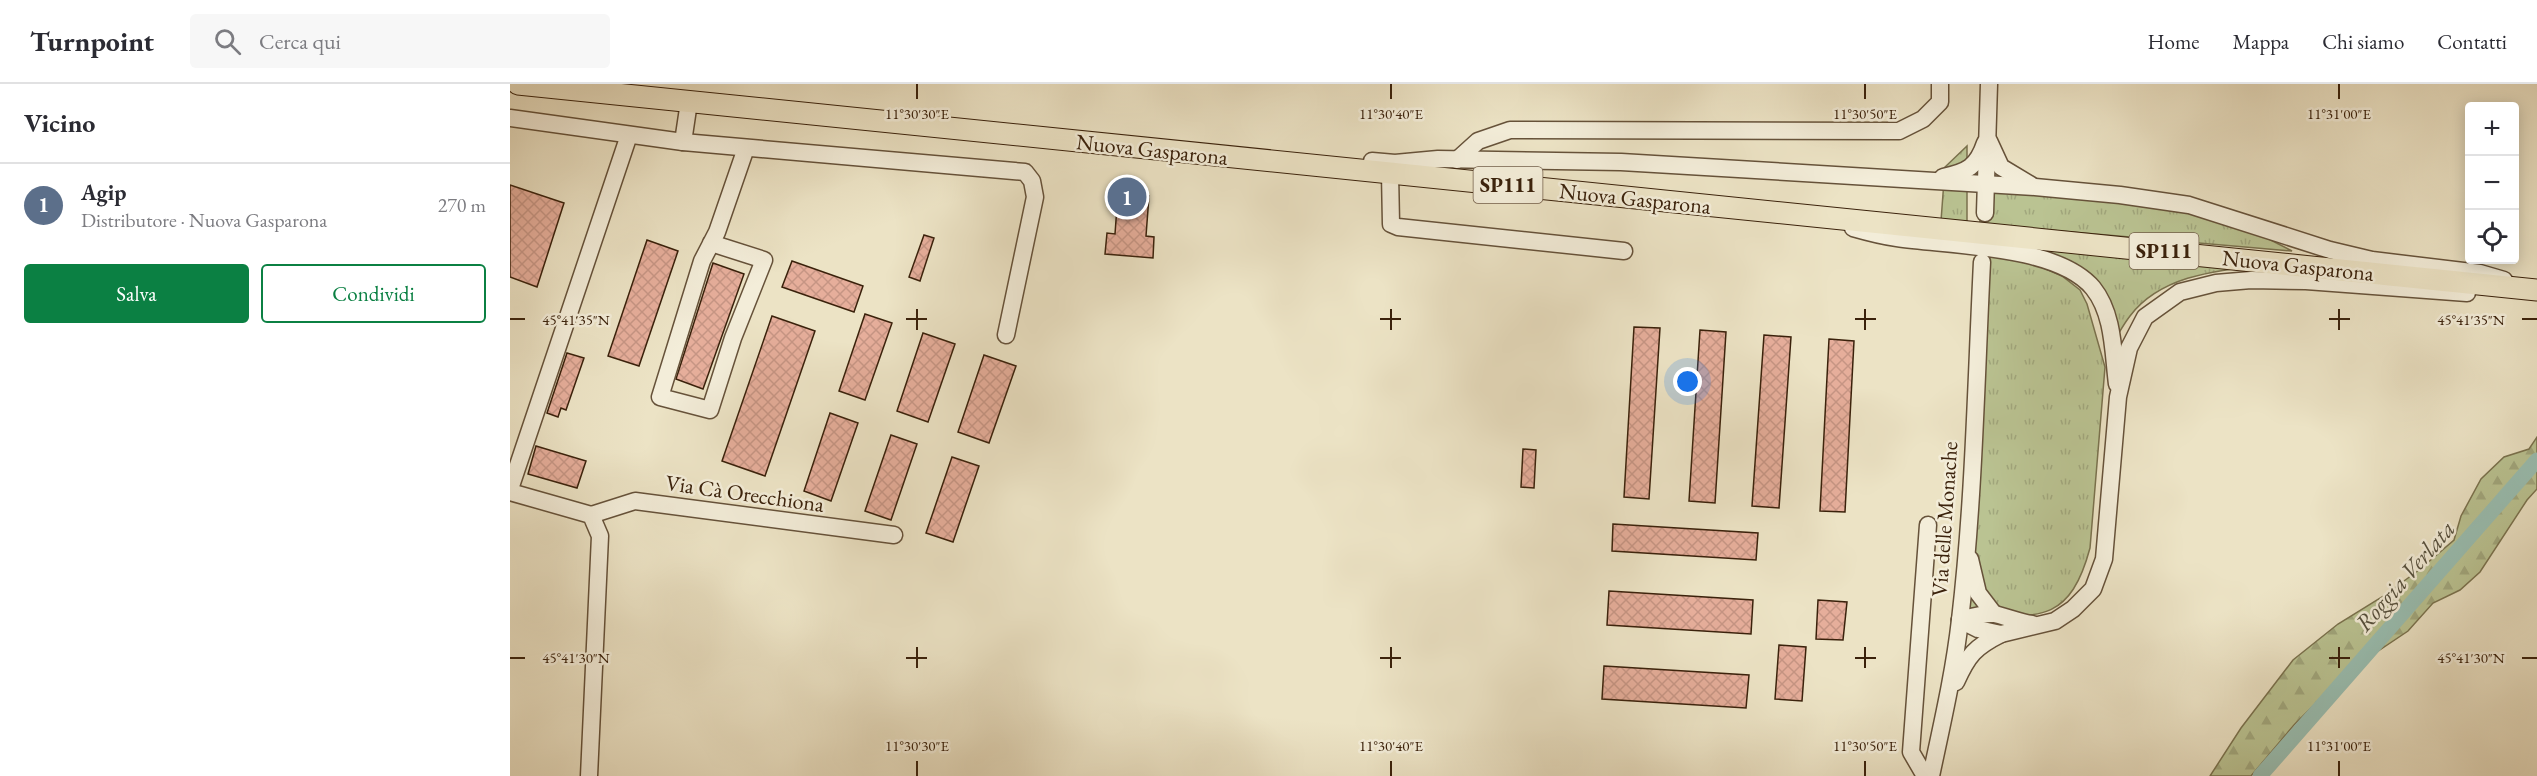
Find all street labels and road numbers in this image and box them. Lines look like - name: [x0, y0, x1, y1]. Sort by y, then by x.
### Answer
- street label: Nuova Gasparona: [1075, 127, 1229, 172]
- road number: SP111: [1474, 167, 1542, 203]
- street label: Nuova Gasparona: [1558, 176, 1712, 221]
- road number: SP111: [2130, 233, 2198, 269]
- street label: Nuova Gasparona: [2221, 243, 2375, 288]
- street label: Via delle Monache: [1925, 440, 1964, 598]
- street label: Via Cà Orecchiona: [664, 468, 826, 519]

